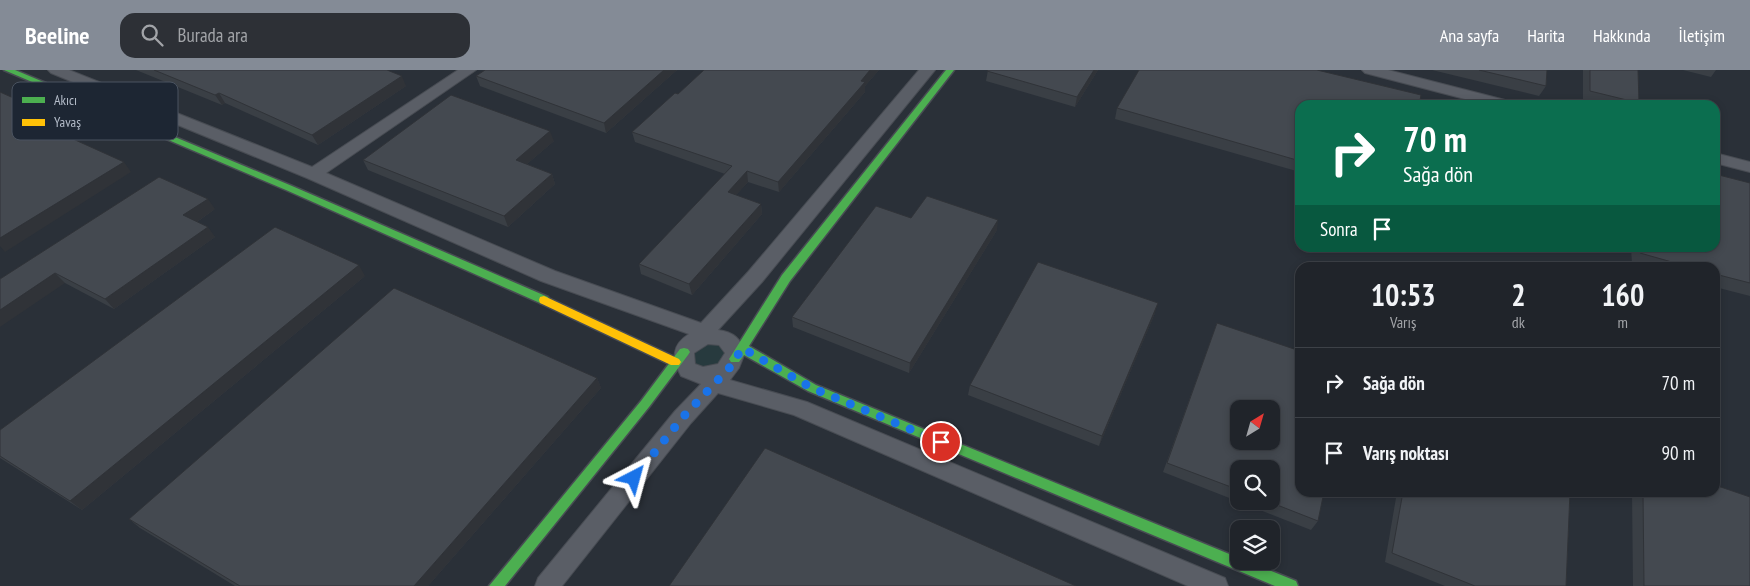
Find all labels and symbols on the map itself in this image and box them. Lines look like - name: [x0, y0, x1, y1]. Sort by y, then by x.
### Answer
- legend: [12, 82, 178, 140]
- text: Akıcı: [54, 91, 77, 109]
- text: Yavaş: [54, 113, 81, 131]
- north arrow: [1230, 400, 1280, 450]
- pin: [920, 421, 962, 463]
- position arrow: [607, 451, 659, 503]

